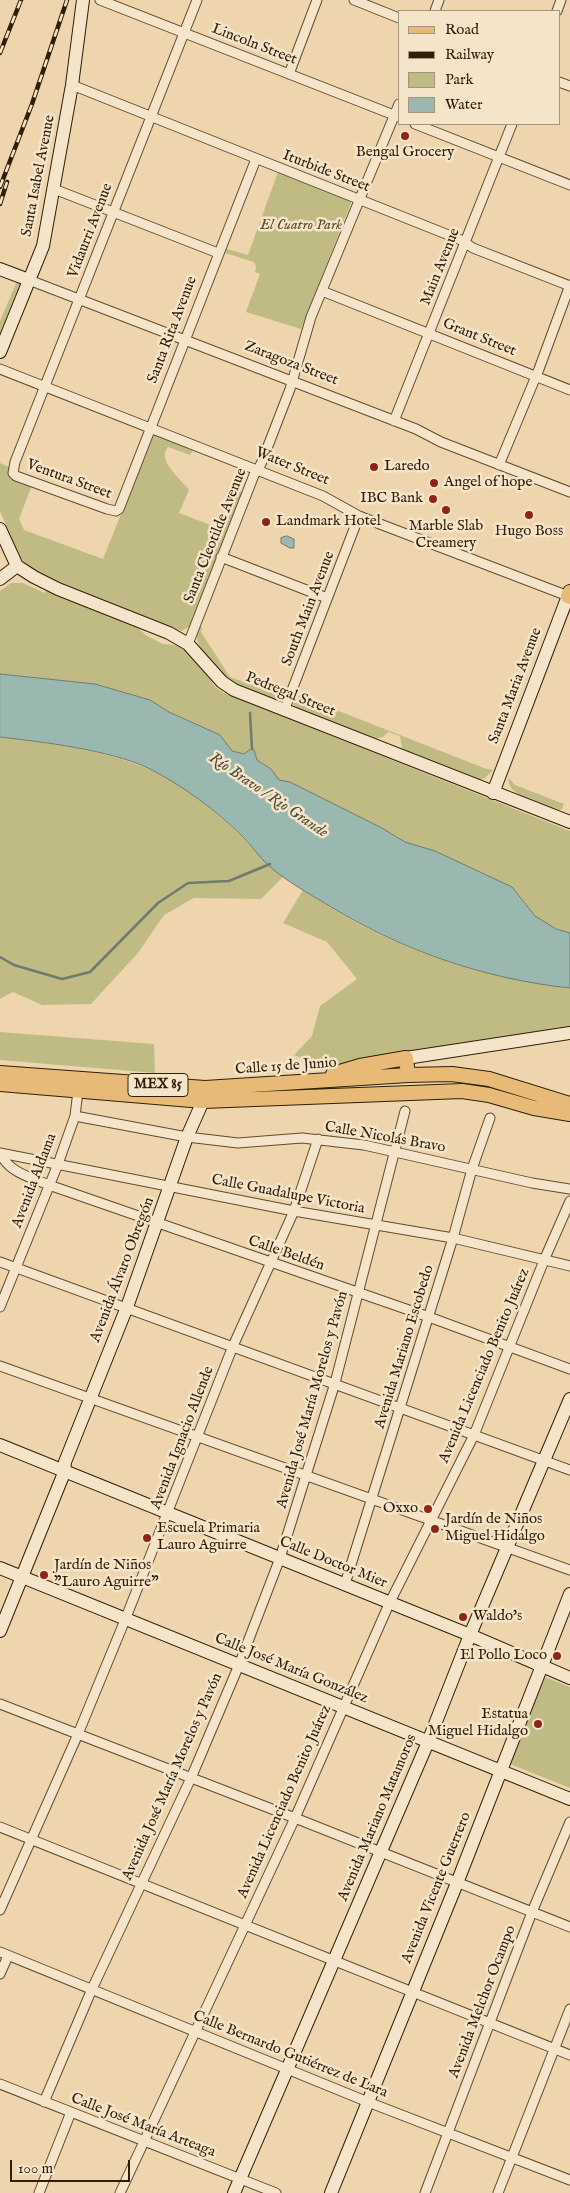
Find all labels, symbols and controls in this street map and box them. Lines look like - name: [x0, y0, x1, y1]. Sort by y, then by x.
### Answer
- legend: [398, 10, 560, 125]
- text: Road: [445, 20, 479, 39]
- street label: Lincoln Street: [209, 21, 299, 69]
- text: Railway: [445, 45, 494, 64]
- text: Park: [445, 70, 474, 89]
- text: Water: [445, 95, 482, 114]
- street label: Santa Isabel Avenue: [18, 114, 60, 238]
- marker: Bengal Grocery: [399, 130, 411, 142]
- place label: Bengal Grocery: [356, 144, 454, 162]
- street label: Iturbide Street: [280, 147, 372, 197]
- street label: Vidaurri Avenue: [65, 181, 117, 281]
- park label: El Cuatro Park: [260, 217, 342, 235]
- street label: Main Avenue: [417, 226, 465, 308]
- street label: Santa Rita Avenue: [144, 274, 202, 386]
- street label: Grant Street: [440, 315, 518, 361]
- street label: Zaragoza Street: [242, 338, 340, 390]
- street label: Water Street: [253, 444, 331, 490]
- street label: Ventura Street: [24, 456, 114, 504]
- place label: Laredo: [384, 458, 430, 476]
- marker: Laredo: [368, 461, 380, 473]
- street label: Santa Cleotilde Avenue: [181, 466, 251, 606]
- place label: Angel of hope: [444, 474, 532, 492]
- marker: Angel of hope: [428, 477, 440, 489]
- place label: IBC Bank: [360, 490, 423, 508]
- marker: IBC Bank: [427, 493, 439, 505]
- marker: Marble Slab Creamery: [440, 504, 452, 516]
- marker: Hugo Boss: [523, 509, 535, 521]
- place label: Landmark Hotel: [276, 513, 381, 531]
- marker: Landmark Hotel: [260, 516, 272, 528]
- place label: Marble Slab Creamery: [409, 518, 483, 553]
- place label: Hugo Boss: [495, 523, 563, 541]
- street label: South Main Avenue: [279, 549, 339, 669]
- street label: Santa Maria Avenue: [486, 625, 546, 747]
- street label: Pedregal Street: [243, 669, 337, 721]
- water label: Río Bravo / Rio Grande: [205, 749, 331, 843]
- street label: Calle 15 de Junio: [235, 1054, 337, 1080]
- road number: MEX 85: [128, 1074, 188, 1096]
- street label: Calle Nicolás Bravo: [323, 1119, 447, 1157]
- street label: Avenida Aldama: [9, 1131, 61, 1231]
- street label: Calle Guadalupe Victoria: [210, 1171, 366, 1219]
- street label: Avenida Álvaro Obregón: [87, 1195, 159, 1345]
- street label: Calle Beldén: [246, 1233, 326, 1275]
- street label: Avenida Mariano Escobedo: [372, 1263, 438, 1431]
- street label: Avenida Licenciado Benito Juárez: [436, 1266, 534, 1466]
- street label: Avenida José María Morelos y Pavón: [273, 1289, 353, 1511]
- street label: Avenida Ignacio Allende: [147, 1364, 219, 1512]
- place label: Oxxo: [383, 1500, 418, 1518]
- marker: Oxxo: [422, 1503, 434, 1515]
- place label: Jardín de Niños Miguel Hidalgo: [445, 1511, 545, 1546]
- place label: Escuela Primaria Lauro Aguirre: [157, 1520, 260, 1555]
- marker: Jardín de Niños Miguel Hidalgo: [429, 1523, 441, 1535]
- marker: Escuela Primaria Lauro Aguirre: [141, 1532, 153, 1544]
- street label: Calle Doctor Mier: [277, 1533, 389, 1593]
- place label: Jardín de Niños "Lauro Aguirre": [54, 1557, 159, 1592]
- marker: Jardín de Niños "Lauro Aguirre": [38, 1569, 50, 1581]
- place label: Waldo's: [473, 1608, 522, 1626]
- marker: Waldo's: [457, 1611, 469, 1623]
- street label: Calle José María González: [212, 1630, 370, 1708]
- place label: El Pollo Loco: [460, 1647, 547, 1665]
- marker: El Pollo Loco: [551, 1650, 563, 1662]
- street label: Avenida José María Morelos y Pavón: [119, 1670, 227, 1884]
- street label: Avenida Licenciado Benito Juárez: [234, 1703, 336, 1901]
- place label: Estatua Miguel Hidalgo: [428, 1706, 528, 1741]
- marker: Estatua Miguel Hidalgo: [532, 1718, 544, 1730]
- street label: Avenida Mariano Matamoros: [335, 1732, 421, 1904]
- street label: Avenida Vicente Guerrero: [398, 1810, 476, 1966]
- street label: Avenida Melchor Ocampo: [446, 1923, 520, 2081]
- street label: Calle Bernardo Gutiérrez de Lara: [190, 2008, 390, 2102]
- street label: Calle José María Arteaga: [68, 2090, 218, 2162]
- scale bar: [12, 2150, 132, 2182]
- text: 100 m: [18, 2159, 53, 2178]

